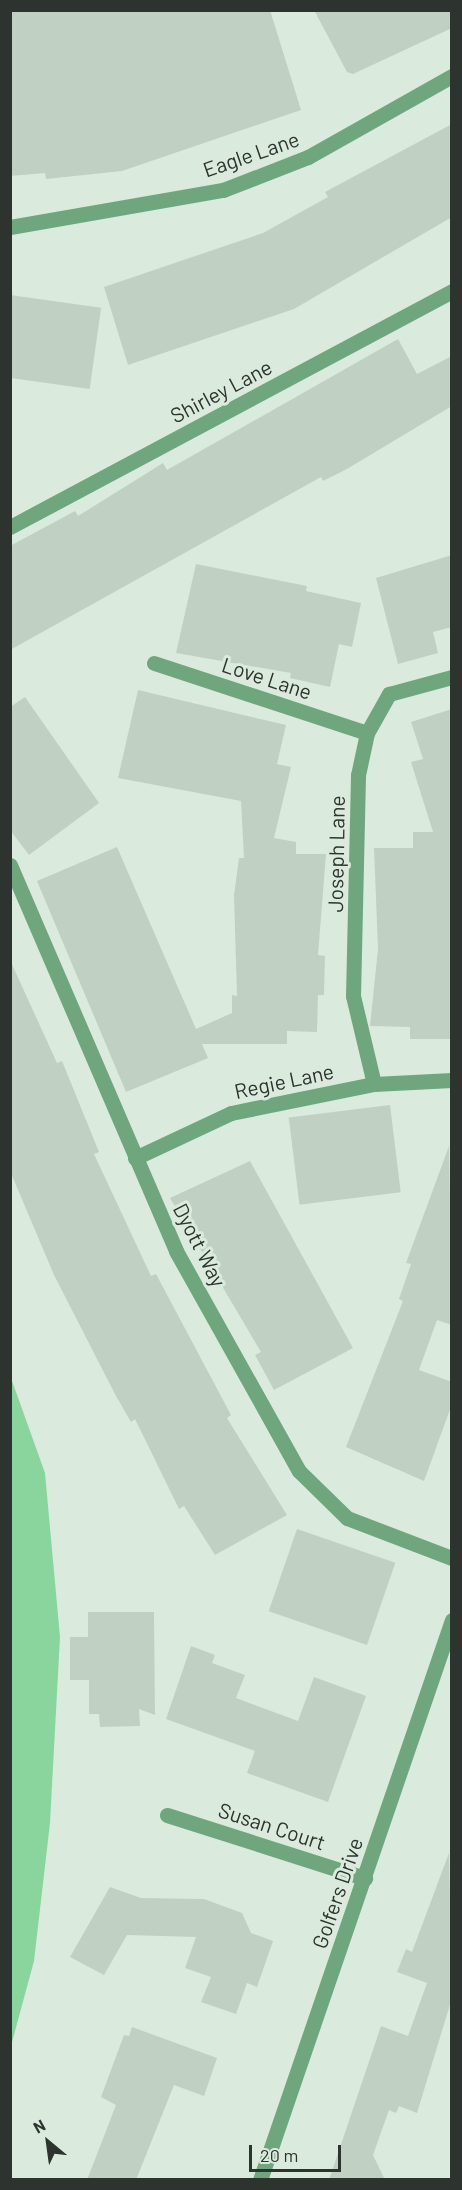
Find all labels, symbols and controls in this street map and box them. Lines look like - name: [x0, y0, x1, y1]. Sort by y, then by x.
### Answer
- street label: Eagle Lane: [200, 126, 302, 182]
- street label: Shirley Lane: [166, 354, 276, 428]
- street label: Love Lane: [219, 652, 315, 704]
- street label: Joseph Lane: [322, 795, 350, 913]
- street label: Regie Lane: [232, 1058, 336, 1104]
- street label: Dyott Way: [168, 1199, 232, 1291]
- street label: Susan Court: [215, 1797, 329, 1855]
- street label: Golfers Drive: [306, 1834, 368, 1952]
- north arrow: [18, 2112, 78, 2172]
- text: N: [30, 2115, 48, 2137]
- scale bar: [252, 2133, 344, 2171]
- text: 20 m: [260, 2144, 298, 2166]

